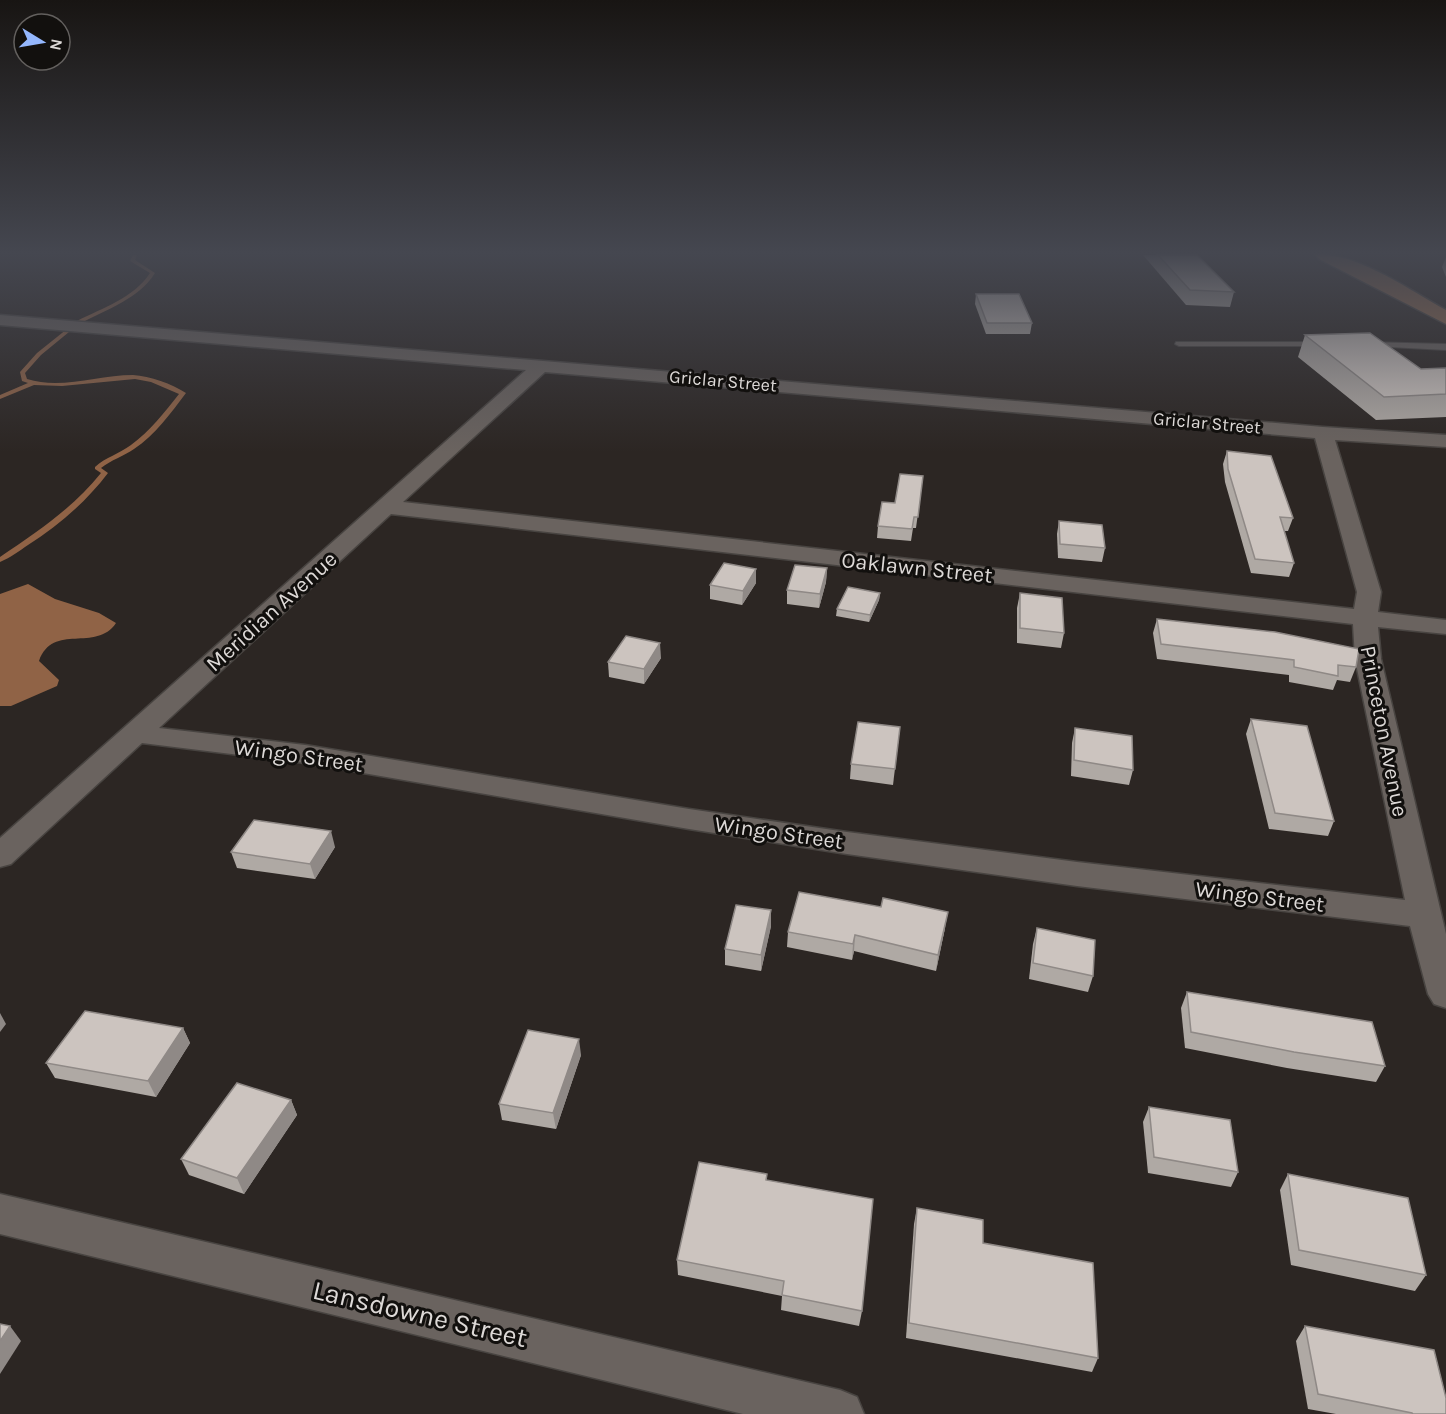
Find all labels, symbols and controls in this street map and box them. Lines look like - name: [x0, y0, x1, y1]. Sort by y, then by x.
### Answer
- north arrow: [12, 12, 72, 72]
- text: N: [46, 37, 67, 52]
- street label: Griclar Street: [668, 365, 778, 397]
- street label: Griclar Street: [1152, 407, 1262, 439]
- street label: Meridian Avenue: [201, 546, 342, 677]
- street label: Oaklawn Street: [840, 547, 994, 589]
- street label: Princeton Avenue: [1355, 643, 1413, 819]
- street label: Wingo Street: [233, 734, 365, 778]
- street label: Wingo Street: [713, 811, 845, 855]
- street label: Wingo Street: [1194, 876, 1326, 918]
- street label: Lansdowne Street: [310, 1274, 530, 1354]

